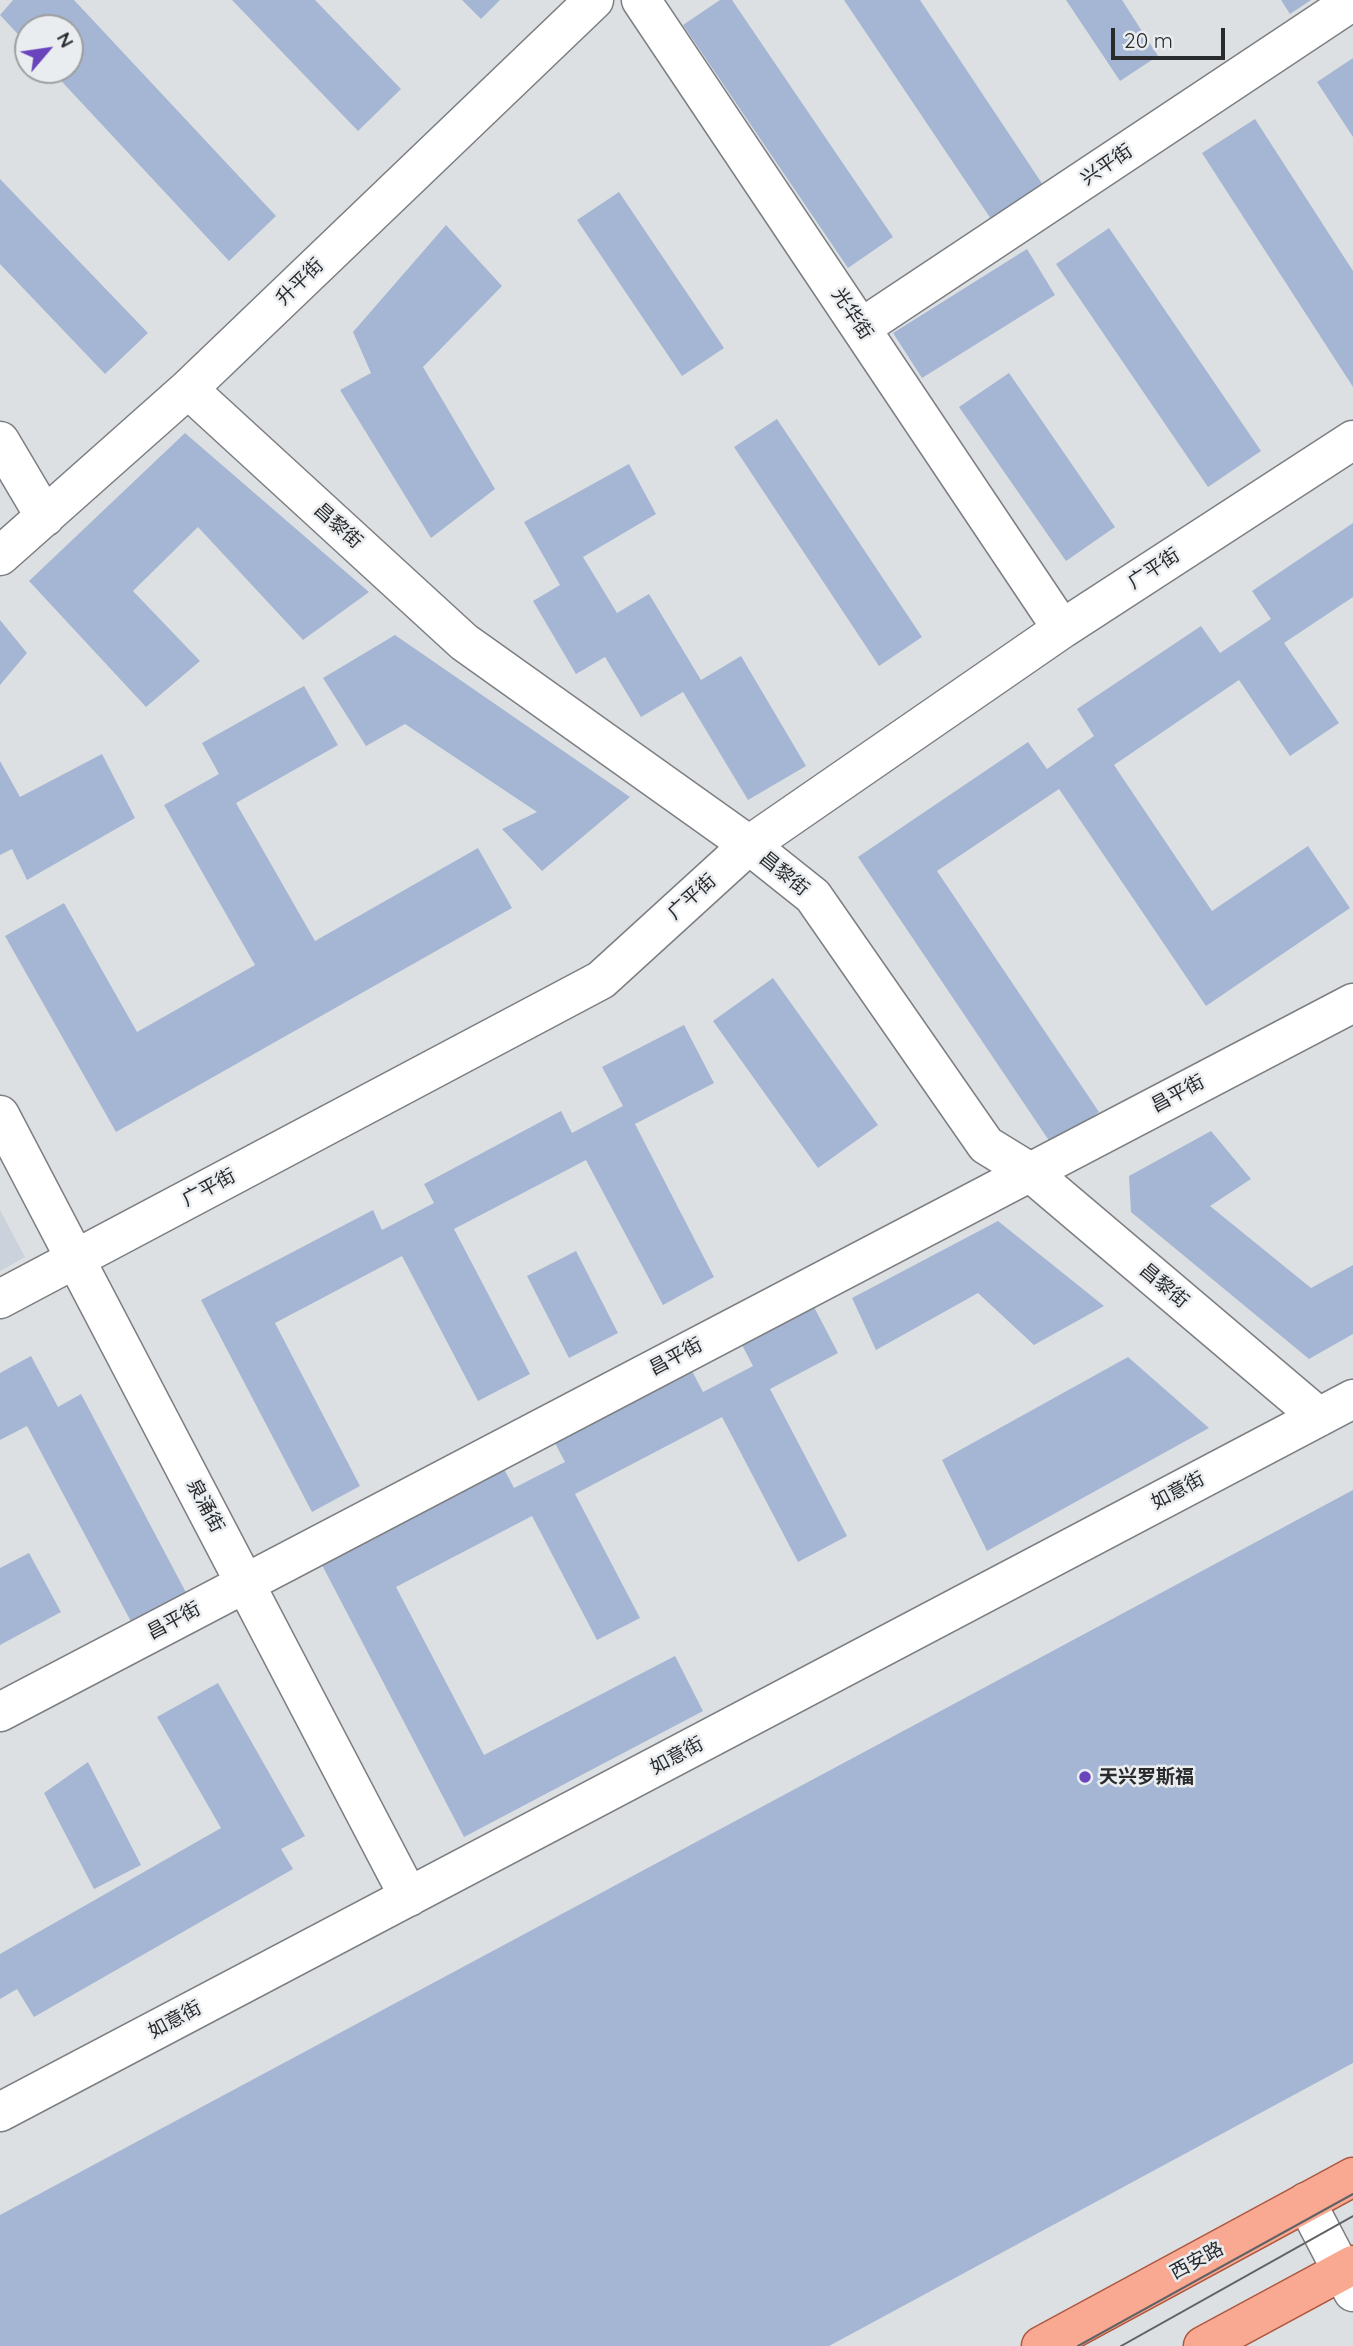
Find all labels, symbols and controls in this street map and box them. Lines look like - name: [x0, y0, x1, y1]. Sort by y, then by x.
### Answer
- north arrow: [14, 14, 84, 84]
- scale bar: [1115, 14, 1229, 58]
- text: 20 m: [1124, 27, 1173, 53]
- text: N: [52, 28, 79, 52]
- street label: 兴平街: [1077, 140, 1137, 190]
- street label: 升平街: [272, 254, 328, 310]
- street label: 光华街: [827, 284, 877, 344]
- street label: 昌黎街: [309, 498, 367, 554]
- street label: 广平街: [1124, 544, 1184, 594]
- street label: 昌黎街: [755, 847, 813, 901]
- street label: 广平街: [663, 869, 721, 925]
- street label: 昌平街: [1147, 1071, 1209, 1117]
- street label: 广平街: [178, 1165, 240, 1211]
- street label: 昌黎街: [1135, 1259, 1193, 1313]
- street label: 昌平街: [645, 1334, 707, 1380]
- street label: 如意街: [1147, 1468, 1209, 1514]
- street label: 泉涌街: [182, 1475, 228, 1537]
- street label: 昌平街: [143, 1598, 205, 1644]
- street label: 如意街: [646, 1733, 708, 1779]
- place label: 天兴罗斯福: [1099, 1766, 1194, 1788]
- marker: 天兴罗斯福: [1077, 1769, 1093, 1785]
- street label: 如意街: [144, 1997, 206, 2043]
- street label: 西安路: [1166, 2238, 1228, 2284]

